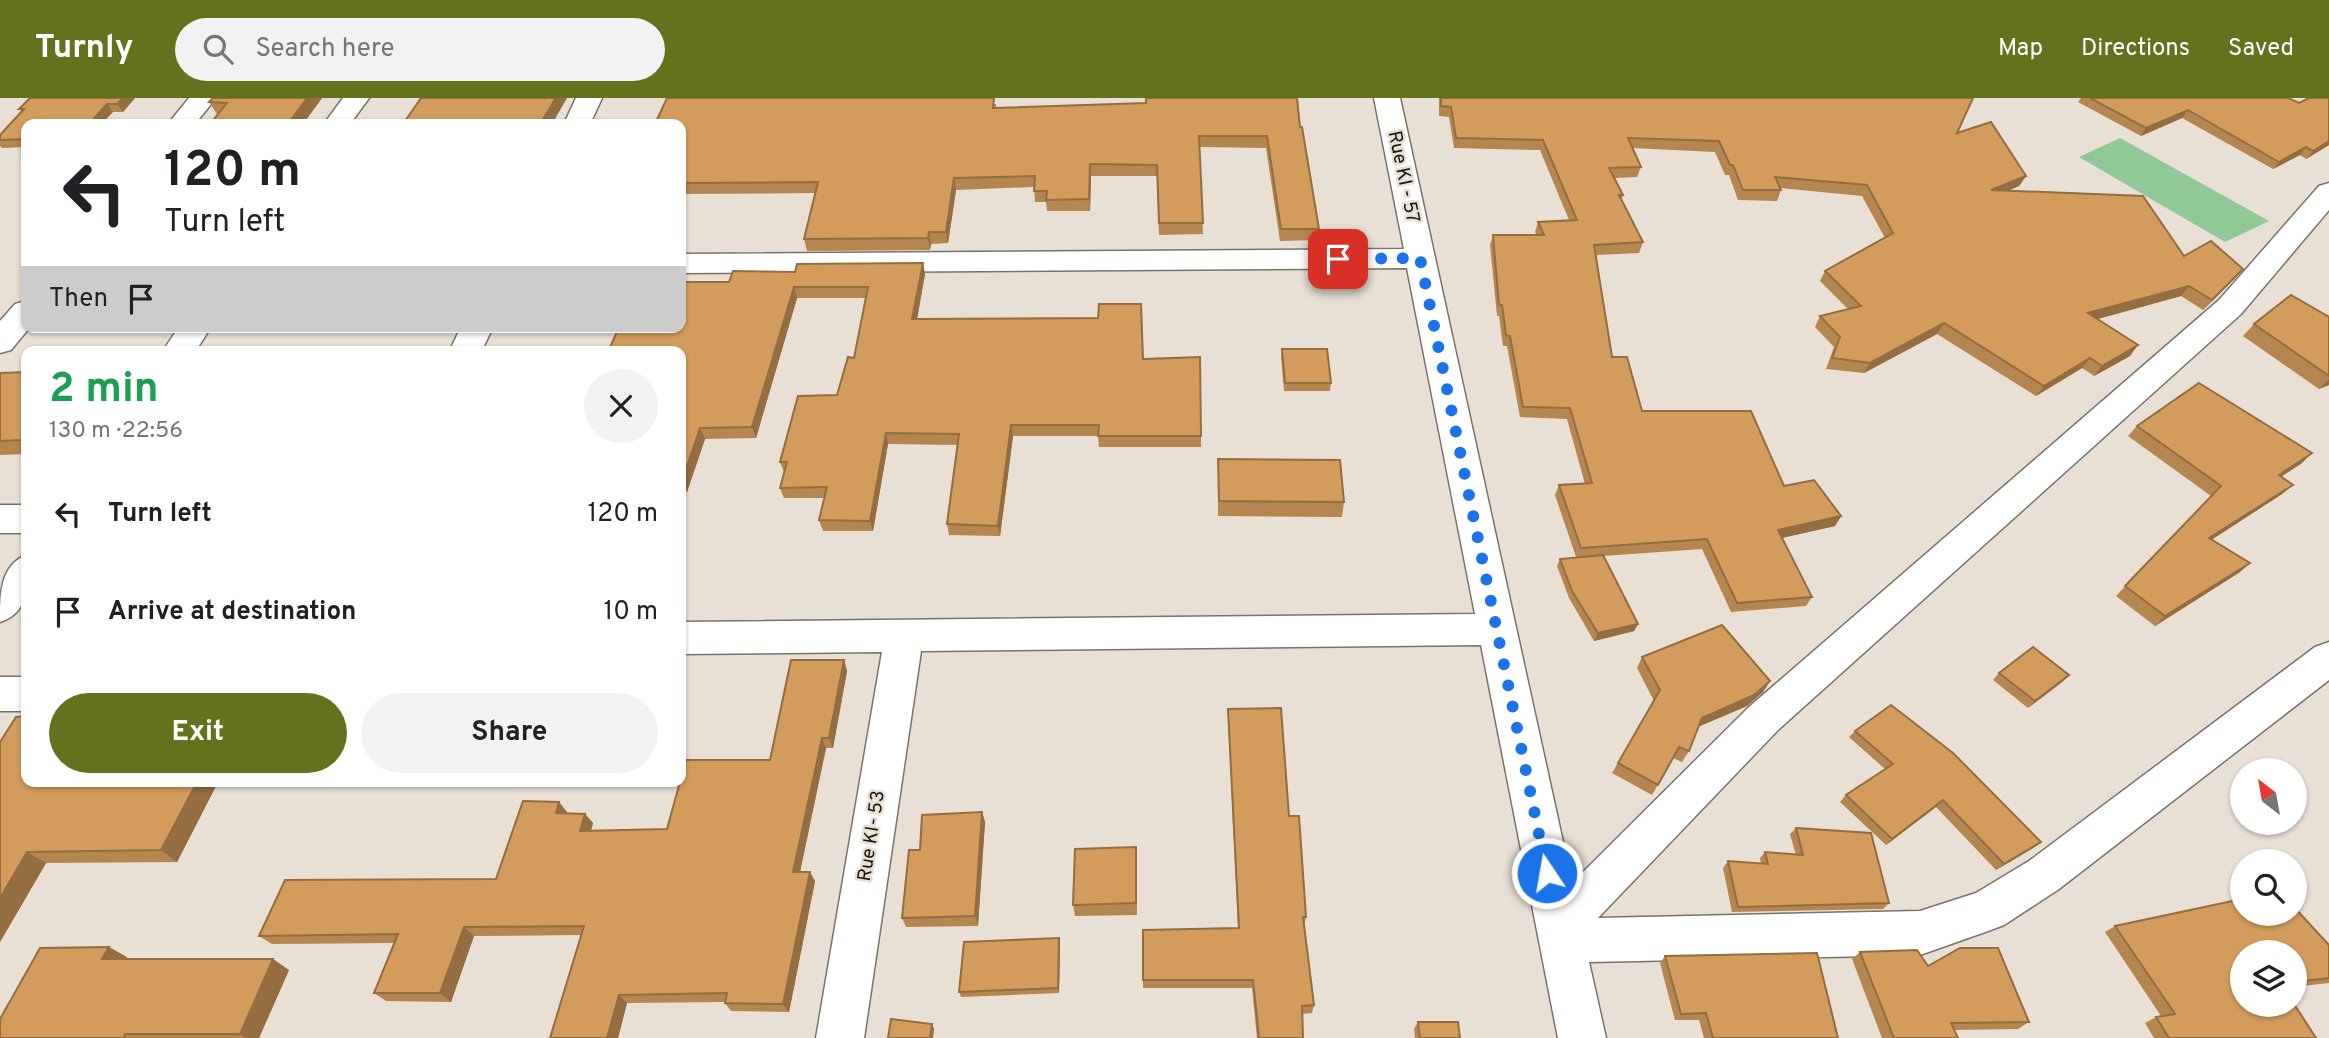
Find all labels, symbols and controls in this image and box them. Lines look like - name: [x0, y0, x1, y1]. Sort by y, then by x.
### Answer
- search box: [175, 18, 665, 81]
- text: Turnly: [35, 28, 133, 70]
- icon: search: [199, 30, 237, 68]
- text: Search here: [255, 33, 394, 66]
- text: Map: [1998, 34, 2043, 64]
- text: Directions: [2081, 34, 2190, 64]
- text: Saved: [2228, 34, 2294, 64]
- street label: Rue KI - 57: [1382, 129, 1424, 225]
- text: 120 m: [164, 142, 301, 204]
- icon: left: [49, 147, 140, 238]
- text: Turn left: [164, 203, 285, 243]
- pin: [1308, 229, 1368, 289]
- icon: arrive: [1319, 240, 1357, 278]
- icon: arrive: [122, 280, 160, 318]
- text: Then: [49, 283, 108, 316]
- text: 2 min: [49, 364, 159, 417]
- button: close: [584, 369, 658, 443]
- text: 130 m · 22:56: [49, 417, 183, 446]
- icon: left: [49, 495, 87, 533]
- text: Turn left: [108, 498, 212, 531]
- text: 120 m: [588, 498, 658, 531]
- icon: arrive: [49, 593, 87, 631]
- text: Arrive at destination: [108, 596, 356, 629]
- text: 10 m: [603, 596, 658, 629]
- button: Exit: [49, 693, 347, 773]
- button: Share: [361, 693, 658, 773]
- north arrow: [2230, 758, 2306, 835]
- map controls: [2230, 758, 2307, 1017]
- street label: Rue KI- 53: [853, 789, 891, 883]
- position arrow: [1510, 836, 1584, 910]
- button: search: [2230, 849, 2307, 926]
- button: layers: [2230, 940, 2307, 1017]

